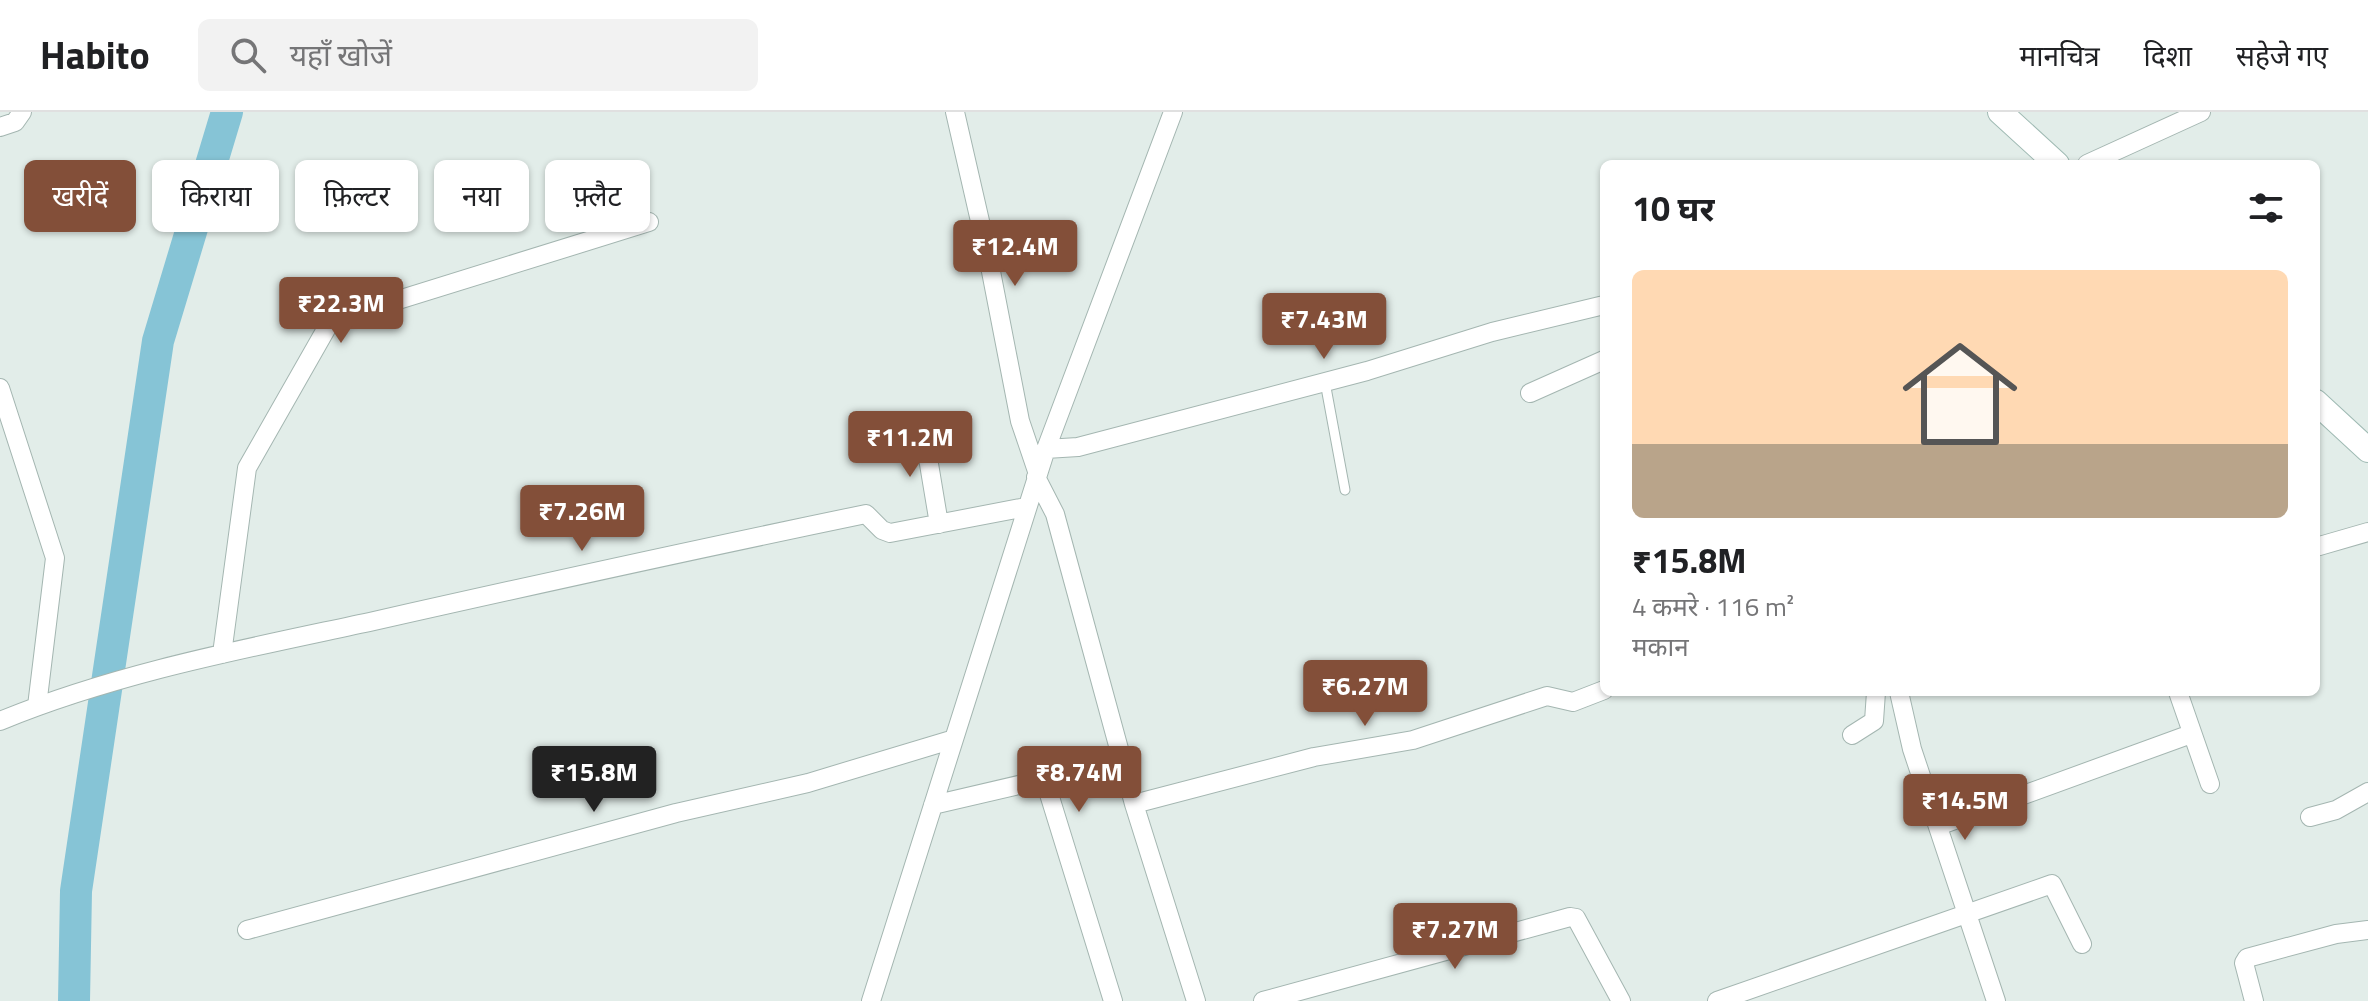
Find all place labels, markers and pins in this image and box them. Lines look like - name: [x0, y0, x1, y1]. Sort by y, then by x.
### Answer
- pin: ₹12.4M: [950, 220, 1080, 288]
- pin: ₹22.3M: [276, 277, 406, 345]
- pin: ₹7.43M: [1259, 293, 1389, 361]
- pin: ₹11.2M: [845, 411, 975, 479]
- pin: ₹7.26M: [517, 485, 647, 553]
- pin: ₹6.27M: [1300, 660, 1430, 728]
- pin: ₹15.8M: [529, 746, 659, 814]
- pin: ₹8.74M: [1014, 746, 1144, 814]
- pin: ₹14.5M: [1900, 774, 2030, 842]
- pin: ₹7.27M: [1390, 903, 1520, 971]

